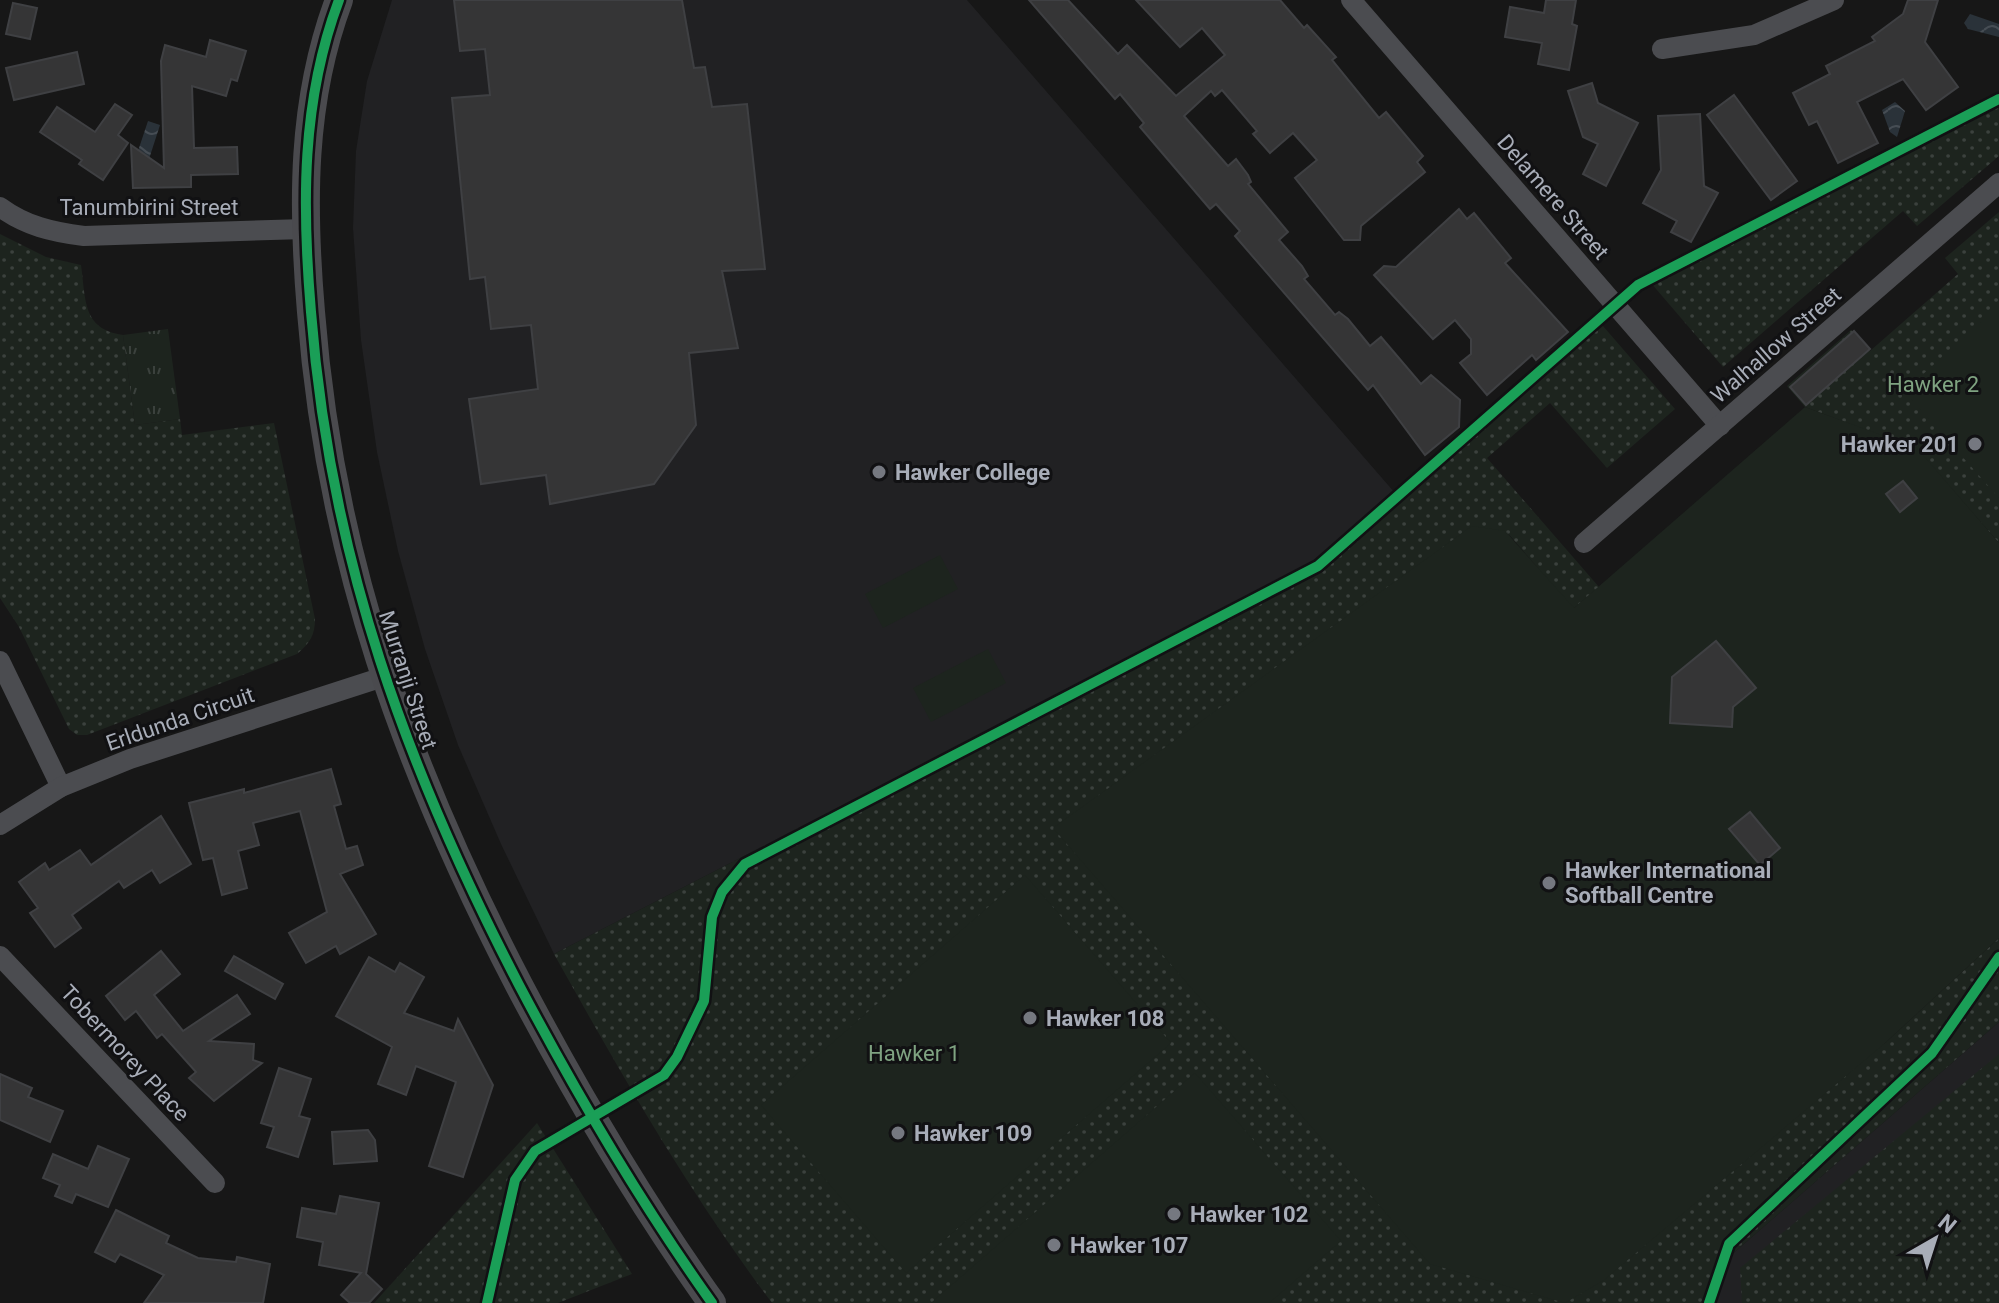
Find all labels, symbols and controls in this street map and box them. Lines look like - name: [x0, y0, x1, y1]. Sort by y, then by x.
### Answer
- street label: Delamere Street: [1492, 130, 1614, 264]
- street label: Tanumbirini Street: [60, 195, 238, 220]
- street label: Walhallow Street: [1706, 282, 1846, 408]
- park label: Hawker 2: [1887, 372, 1979, 397]
- place label: Hawker 201: [1841, 432, 1959, 457]
- marker: Hawker 201: [1966, 435, 1984, 453]
- place label: Hawker College: [895, 460, 1050, 485]
- marker: Hawker College: [870, 463, 888, 481]
- street label: Murranji Street: [374, 608, 442, 752]
- street label: Erldunda Circuit: [103, 682, 257, 756]
- place label: Hawker International Softball Centre: [1565, 858, 1771, 908]
- marker: Hawker International Softball Centre: [1540, 874, 1558, 892]
- street label: Tobermorey Place: [56, 980, 194, 1126]
- place label: Hawker 108: [1046, 1006, 1164, 1031]
- marker: Hawker 108: [1021, 1009, 1039, 1027]
- park label: Hawker 1: [868, 1041, 960, 1066]
- place label: Hawker 109: [914, 1121, 1032, 1146]
- marker: Hawker 109: [889, 1124, 907, 1142]
- north arrow: [1895, 1199, 1975, 1279]
- place label: Hawker 102: [1190, 1202, 1308, 1227]
- marker: Hawker 102: [1165, 1205, 1183, 1223]
- text: N: [1933, 1209, 1961, 1238]
- place label: Hawker 107: [1070, 1233, 1188, 1258]
- marker: Hawker 107: [1045, 1236, 1063, 1254]

